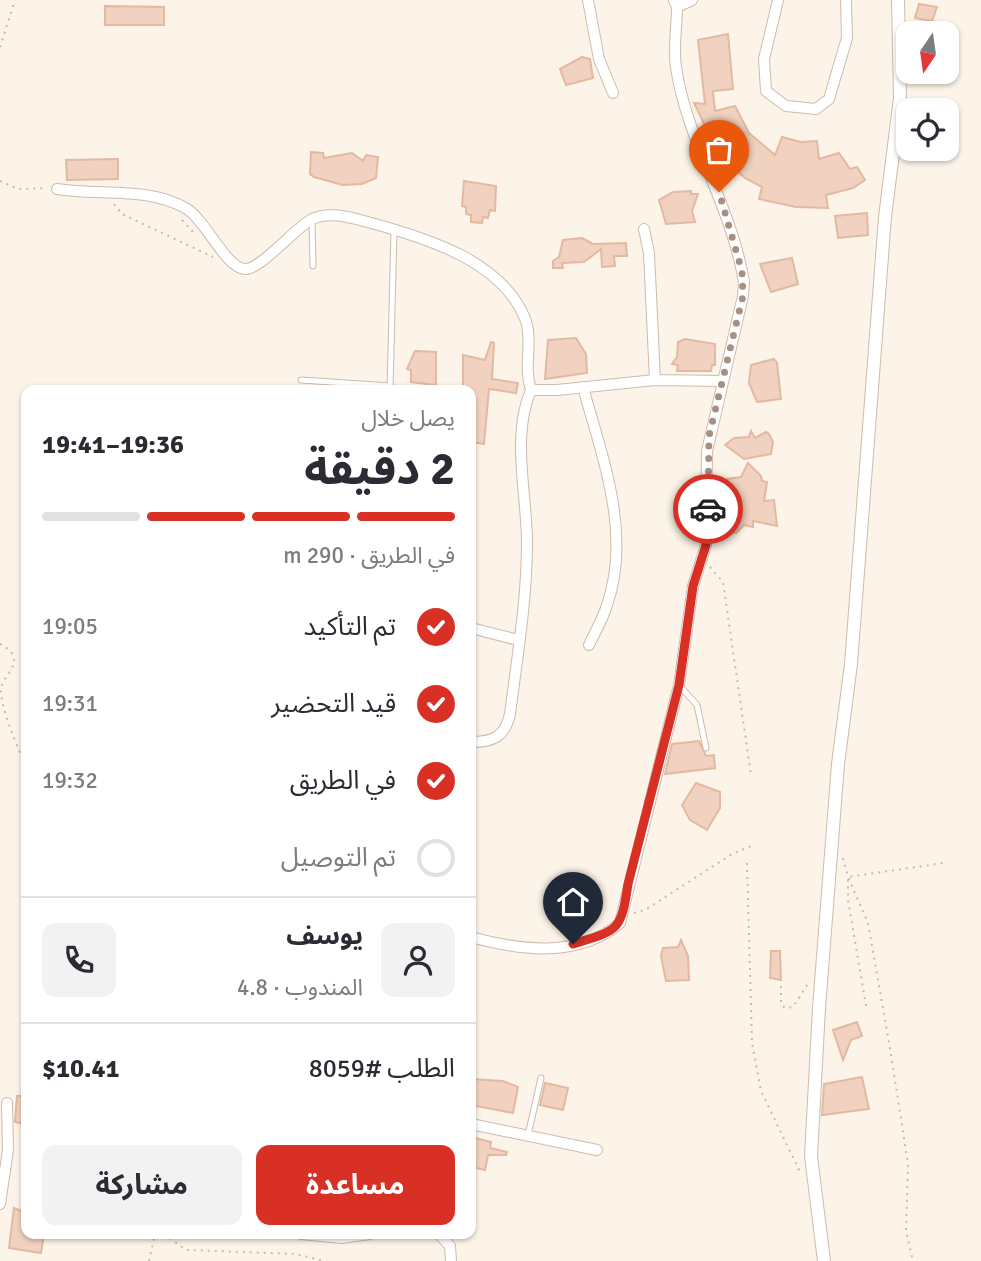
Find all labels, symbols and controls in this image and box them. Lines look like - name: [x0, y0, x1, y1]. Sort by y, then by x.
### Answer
- north arrow: [896, 21, 959, 84]
- map controls: [896, 21, 959, 161]
- button: locate: [896, 98, 959, 161]
- pin: [689, 120, 749, 192]
- icon: bag: [700, 131, 738, 169]
- text: يصل خلال: [361, 404, 455, 433]
- text: 19:36–19:41: [42, 429, 184, 461]
- text: 2 دقيقة: [304, 441, 455, 497]
- courier: [673, 474, 743, 544]
- icon: car: [689, 490, 727, 528]
- text: في الطريق · 290 m: [283, 541, 455, 570]
- icon: check: [417, 608, 455, 646]
- text: تم التأكيد: [303, 611, 396, 643]
- text: 19:05: [42, 612, 98, 641]
- icon: check: [417, 685, 455, 723]
- text: قيد التحضير: [271, 688, 396, 720]
- text: 19:31: [42, 689, 98, 718]
- icon: check: [417, 762, 455, 800]
- text: في الطريق: [290, 765, 396, 797]
- text: 19:32: [42, 766, 98, 795]
- text: تم التوصيل: [281, 842, 396, 874]
- pin: [543, 872, 603, 944]
- icon: home: [554, 883, 592, 921]
- text: يوسف: [286, 920, 363, 952]
- button: phone: [42, 923, 116, 997]
- button: person: [381, 923, 455, 997]
- text: المندوب · 4.8: [237, 973, 363, 1002]
- text: $10.41: [42, 1053, 120, 1085]
- text: الطلب #8059: [309, 1053, 455, 1085]
- button: مشاركة: [42, 1145, 242, 1225]
- button: مساعدة: [256, 1145, 455, 1225]

